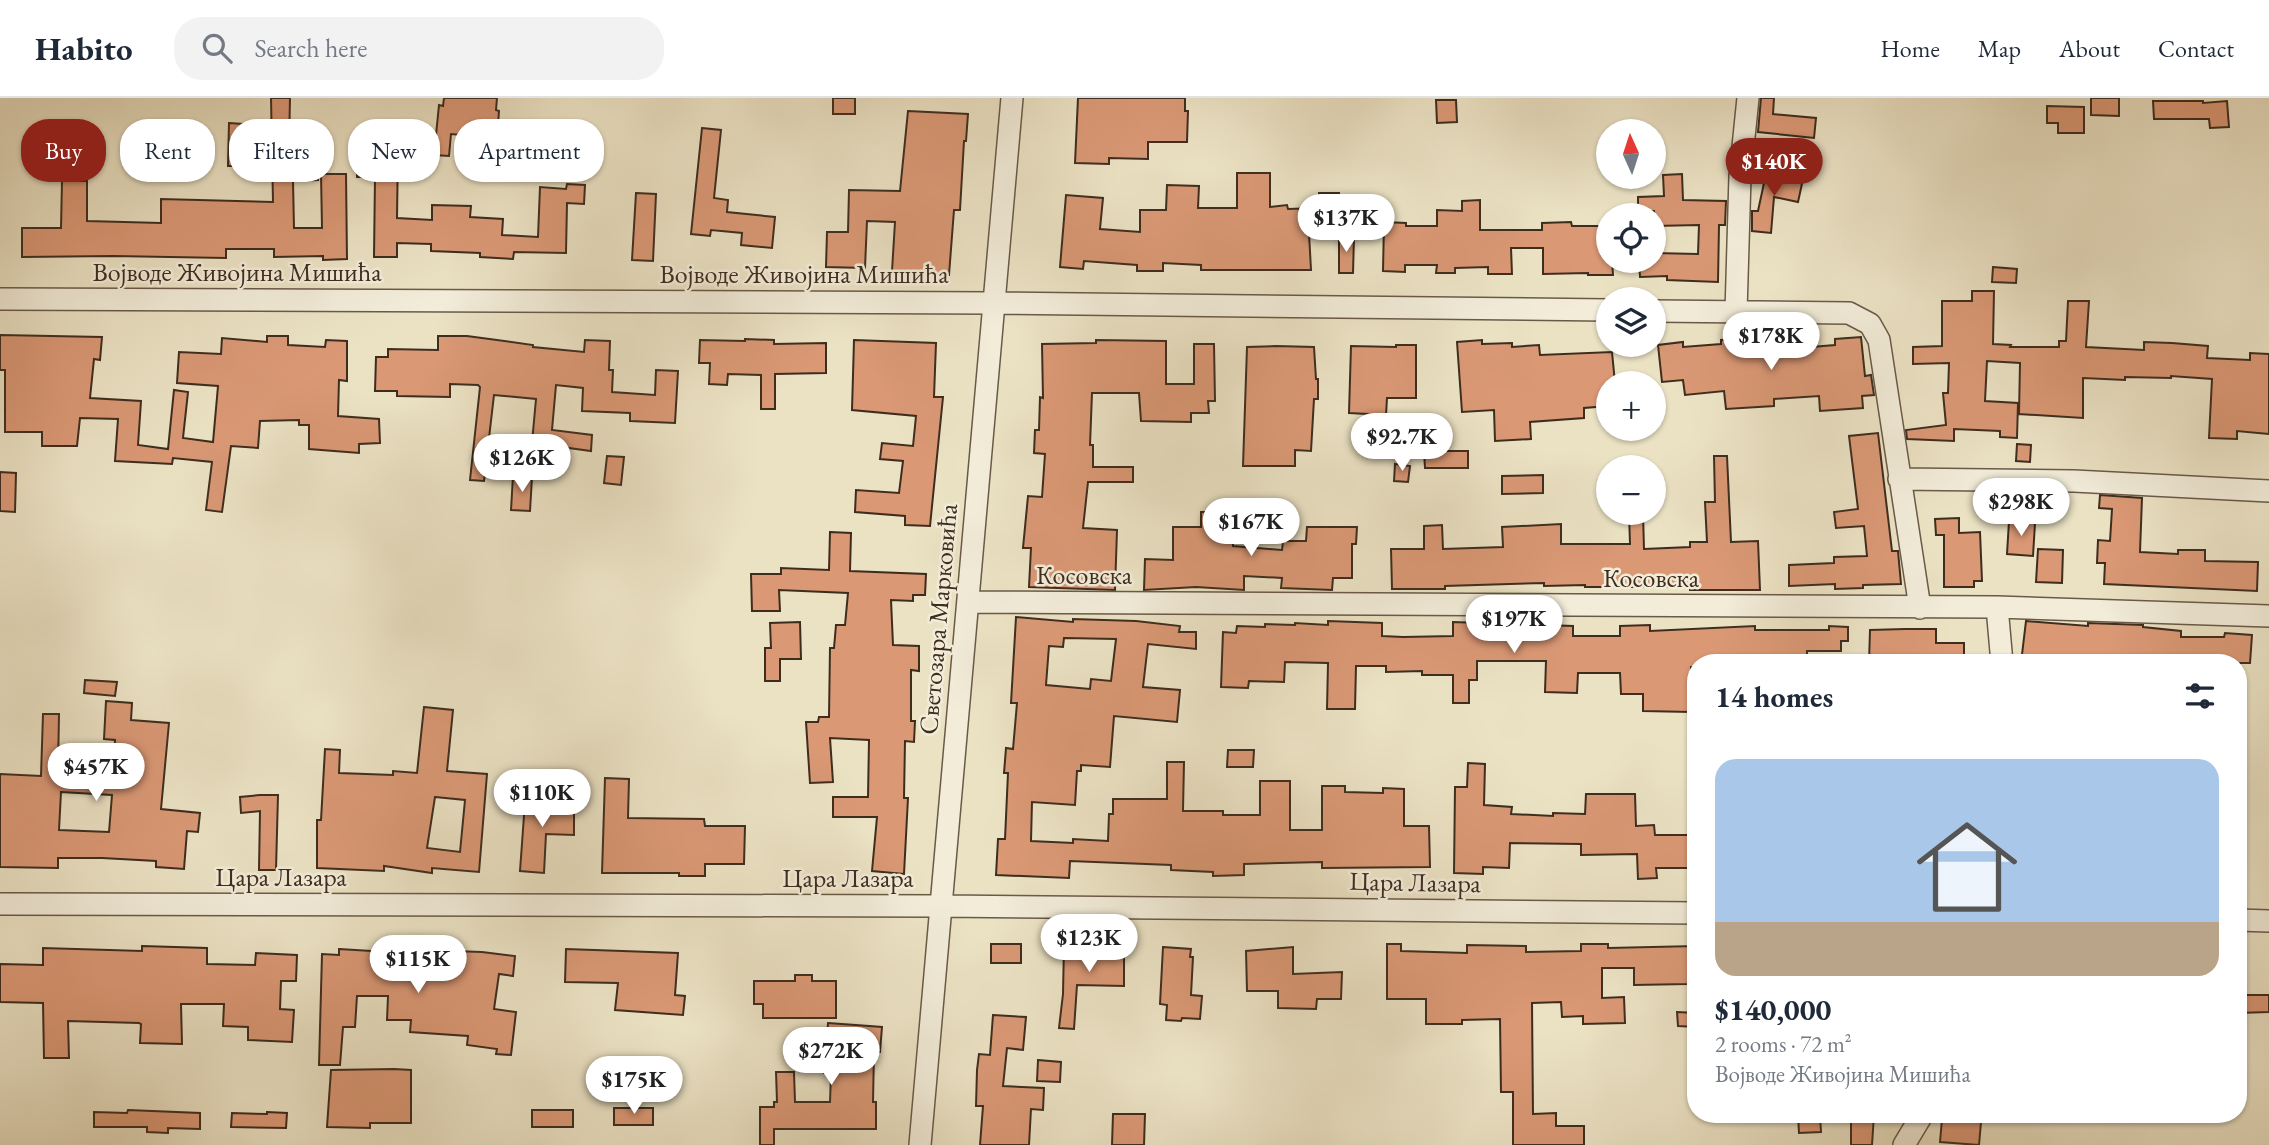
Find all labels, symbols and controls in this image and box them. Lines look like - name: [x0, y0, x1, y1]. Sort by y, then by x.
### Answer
- search box: [174, 17, 664, 80]
- text: Habito: [35, 27, 132, 70]
- icon: search: [198, 29, 236, 67]
- text: Search here: [254, 31, 367, 65]
- text: Home: [1880, 33, 1940, 64]
- text: Map: [1978, 33, 2021, 64]
- text: About: [2059, 33, 2120, 64]
- text: Contact: [2158, 33, 2234, 64]
- chip: Buy: [21, 119, 106, 182]
- chip: Rent: [120, 119, 215, 182]
- chip: Filters: [229, 119, 334, 182]
- chip: New: [348, 119, 440, 182]
- chip: Apartment: [454, 119, 604, 182]
- north arrow: [1596, 119, 1666, 189]
- map controls: [1596, 119, 1666, 525]
- pin: $140K: [1725, 139, 1823, 198]
- text: $140K: [1742, 146, 1806, 176]
- pin: $137K: [1297, 194, 1395, 254]
- text: $137K: [1314, 202, 1378, 232]
- button: locate: [1596, 203, 1666, 273]
- street label: Војводе Живојина Мишића: [92, 255, 382, 289]
- street label: Војводе Живојина Мишића: [659, 257, 949, 291]
- button: layers: [1596, 287, 1666, 357]
- pin: $178K: [1722, 313, 1820, 372]
- text: $178K: [1739, 320, 1803, 350]
- button: +: [1596, 371, 1666, 441]
- pin: $92.7K: [1345, 414, 1459, 473]
- text: $92.7K: [1367, 421, 1437, 451]
- pin: $126K: [473, 434, 571, 494]
- text: $126K: [490, 442, 554, 472]
- button: −: [1596, 455, 1666, 525]
- pin: $298K: [1972, 478, 2070, 538]
- text: $298K: [1989, 486, 2053, 516]
- pin: $167K: [1202, 498, 1300, 558]
- street label: Светозара Марковића: [911, 501, 965, 736]
- text: $167K: [1219, 506, 1283, 536]
- street label: Косовска: [1036, 558, 1133, 592]
- street label: Косовска: [1603, 561, 1700, 595]
- pin: $197K: [1465, 596, 1563, 655]
- text: $197K: [1482, 603, 1546, 633]
- text: 14 homes: [1715, 677, 1833, 716]
- icon: filters: [2181, 677, 2219, 715]
- pin: $457K: [47, 744, 145, 803]
- text: $457K: [64, 751, 128, 781]
- pin: $110K: [493, 770, 591, 829]
- text: $110K: [510, 777, 574, 807]
- icon: home: [1904, 804, 2030, 930]
- street label: Цара Лазара: [215, 860, 347, 894]
- street label: Цара Лазара: [782, 861, 914, 895]
- street label: Цара Лазара: [1349, 864, 1482, 900]
- pin: $123K: [1040, 914, 1138, 974]
- text: $123K: [1057, 922, 1121, 952]
- pin: $115K: [369, 936, 467, 995]
- text: $115K: [386, 943, 450, 973]
- text: $140,000: [1715, 990, 1831, 1029]
- pin: $272K: [782, 1028, 880, 1087]
- text: 2 rooms · 72 m²: [1715, 1029, 1852, 1059]
- text: $272K: [799, 1035, 863, 1065]
- pin: $175K: [585, 1056, 683, 1116]
- text: Војводе Живојина Мишића: [1715, 1059, 1971, 1089]
- text: $175K: [602, 1064, 666, 1094]

